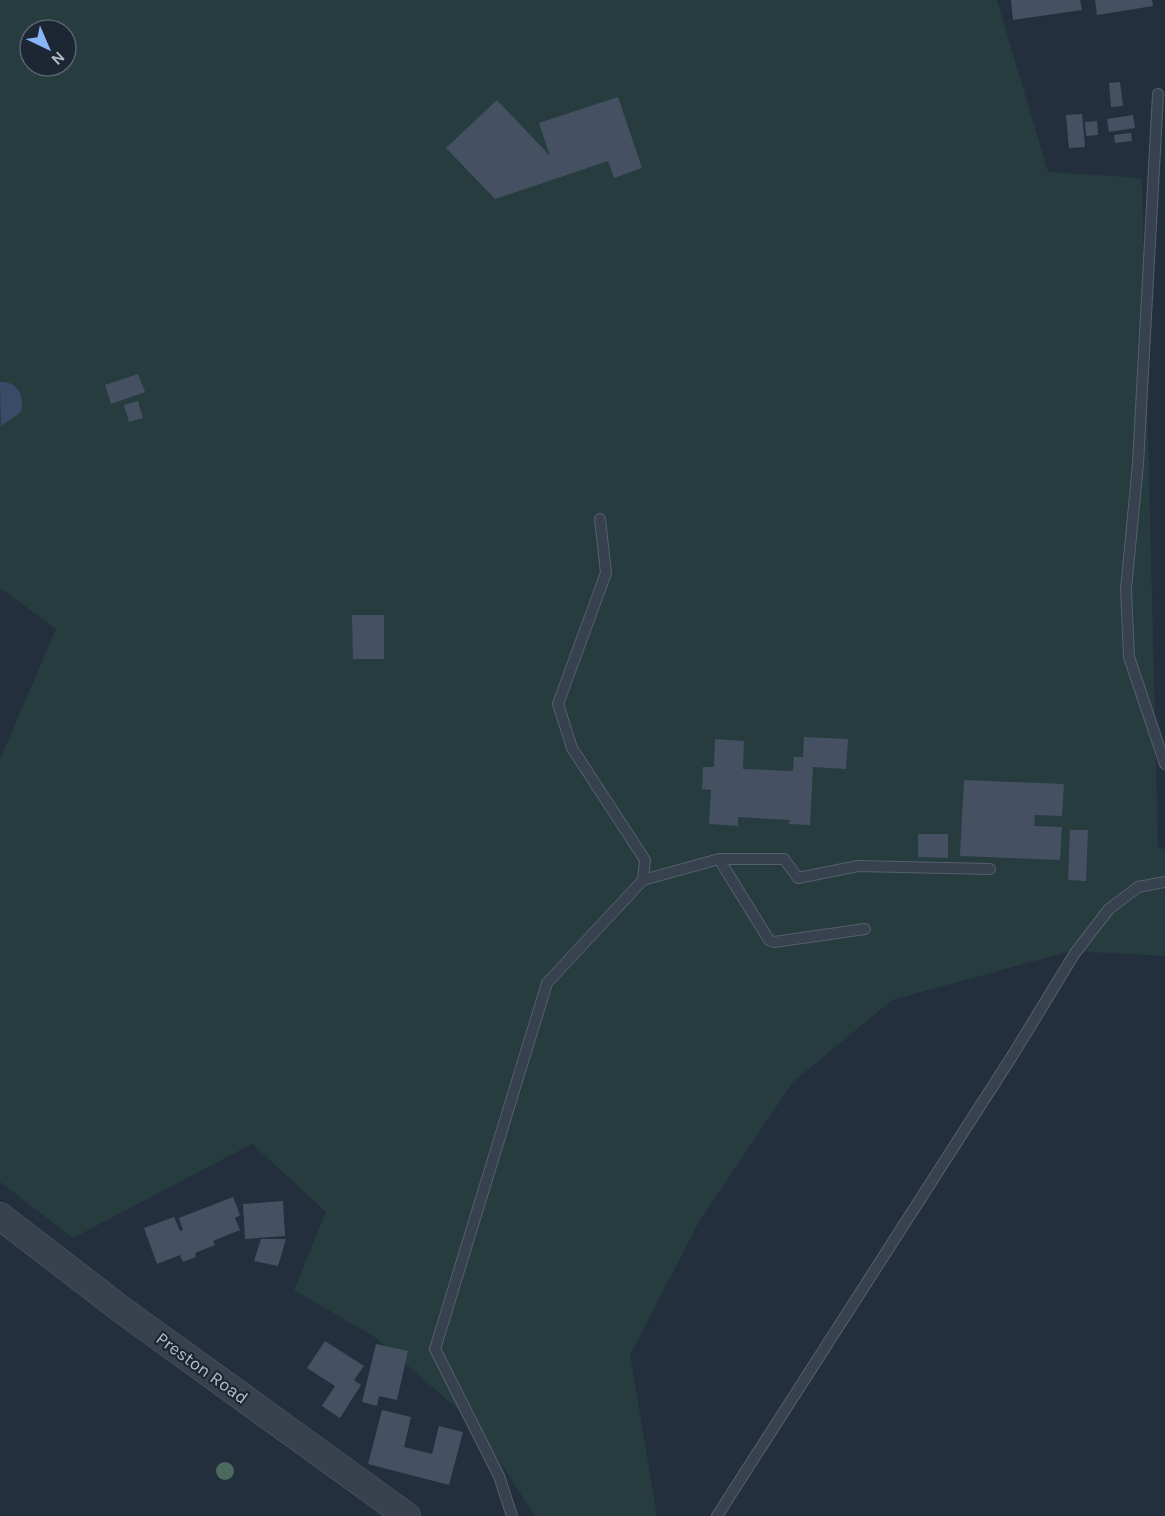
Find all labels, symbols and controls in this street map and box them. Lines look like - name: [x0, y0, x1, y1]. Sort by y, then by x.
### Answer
- north arrow: [18, 18, 78, 78]
- text: N: [47, 48, 69, 69]
- street label: Preston Road: [152, 1327, 252, 1409]

